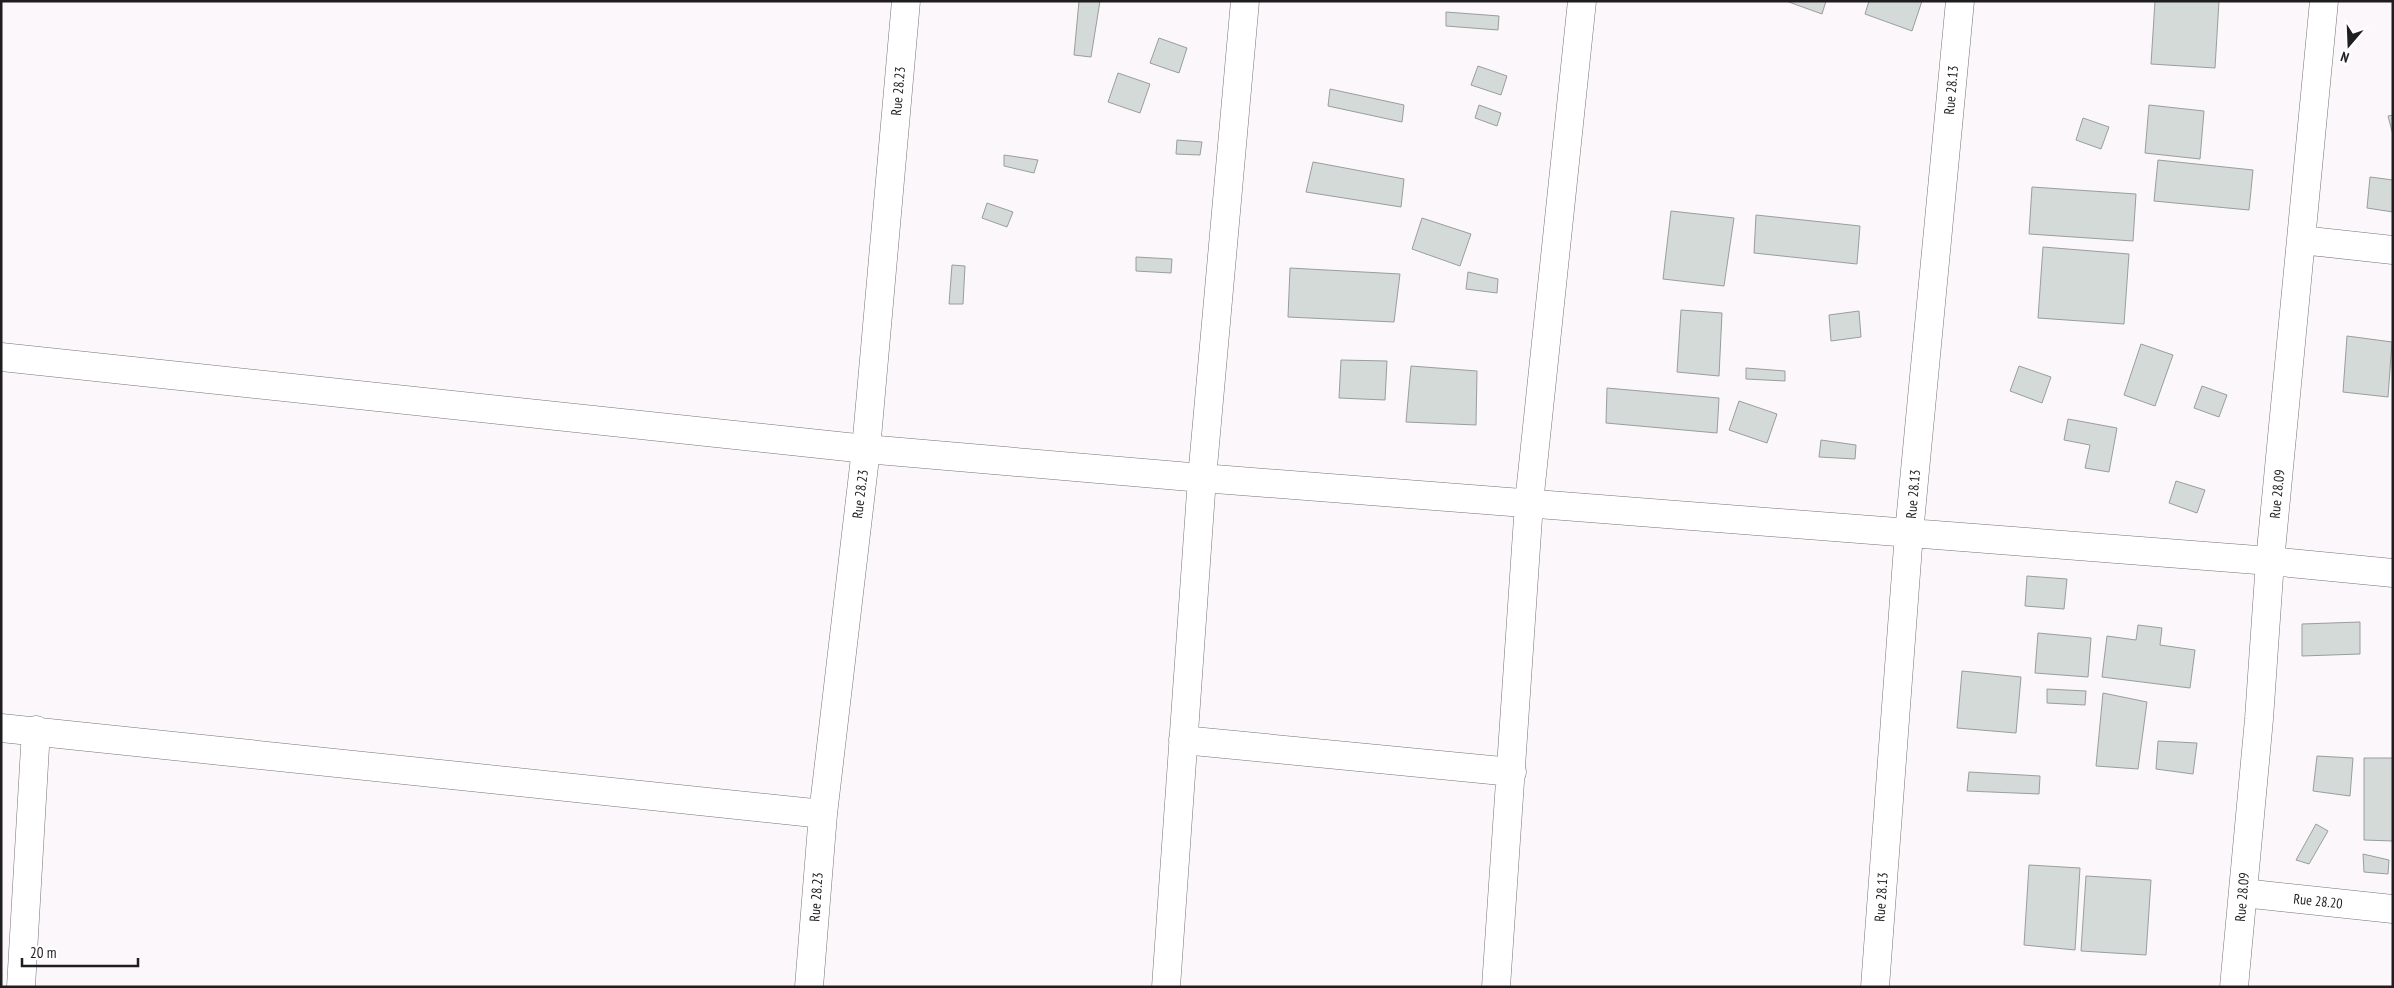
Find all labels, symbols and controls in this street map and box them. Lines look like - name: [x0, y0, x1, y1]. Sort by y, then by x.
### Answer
- north arrow: [2324, 20, 2374, 70]
- text: N: [2338, 48, 2351, 67]
- street label: Rue 28.13: [1940, 65, 1962, 115]
- street label: Rue 28.23: [887, 66, 909, 116]
- street label: Rue 28.23: [848, 468, 872, 520]
- street label: Rue 28.13: [1902, 469, 1924, 519]
- street label: Rue 28.09: [2265, 469, 2289, 519]
- street label: Rue 28.23: [805, 872, 827, 922]
- street label: Rue 28.13: [1870, 872, 1892, 922]
- street label: Rue 28.09: [2231, 872, 2253, 922]
- street label: Rue 28.20: [2293, 889, 2343, 913]
- scale bar: [22, 936, 139, 968]
- text: 20 m: [30, 943, 56, 962]

